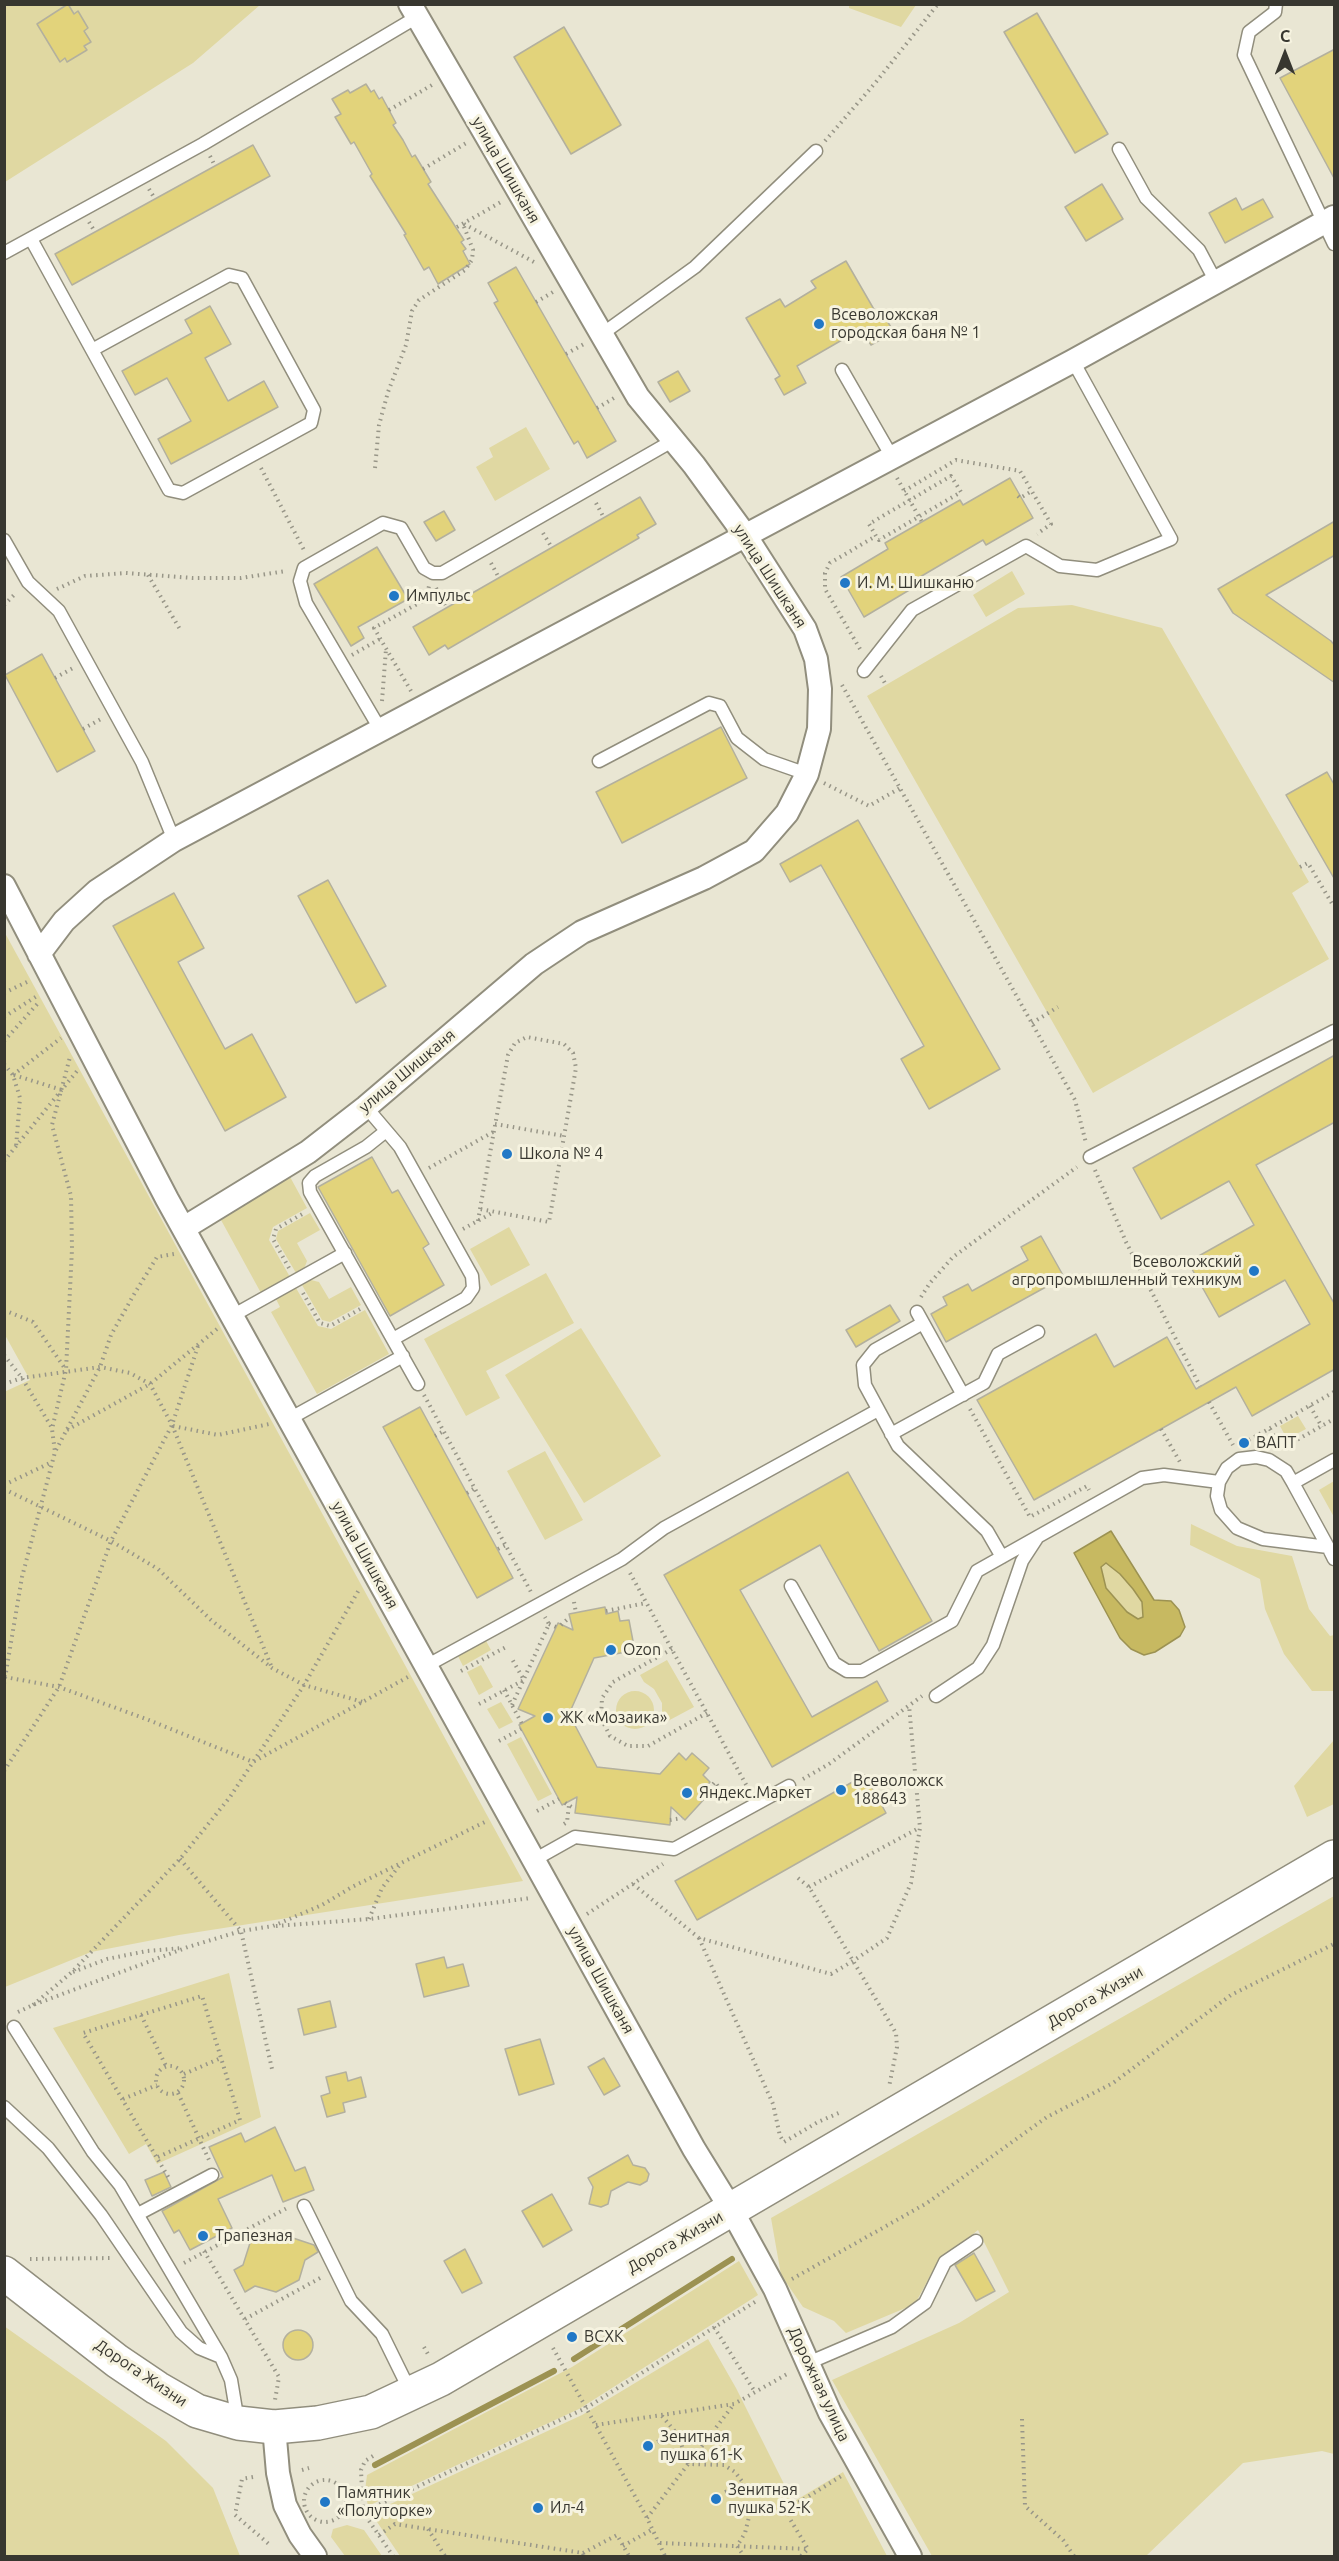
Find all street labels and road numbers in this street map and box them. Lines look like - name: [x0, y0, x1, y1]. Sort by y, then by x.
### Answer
- street label: улица Шишканя: [468, 113, 544, 227]
- street label: улица Шишканя: [729, 521, 811, 631]
- street label: улица Шишканя: [355, 1025, 459, 1117]
- street label: улица Шишканя: [328, 1498, 402, 1612]
- street label: улица Шишканя: [564, 1923, 638, 2037]
- street label: Дорога Жизни: [1044, 1962, 1146, 2032]
- street label: Дорога Жизни: [624, 2207, 726, 2277]
- street label: Дорожная улица: [784, 2324, 854, 2444]
- street label: Дорога Жизни: [91, 2335, 191, 2411]

